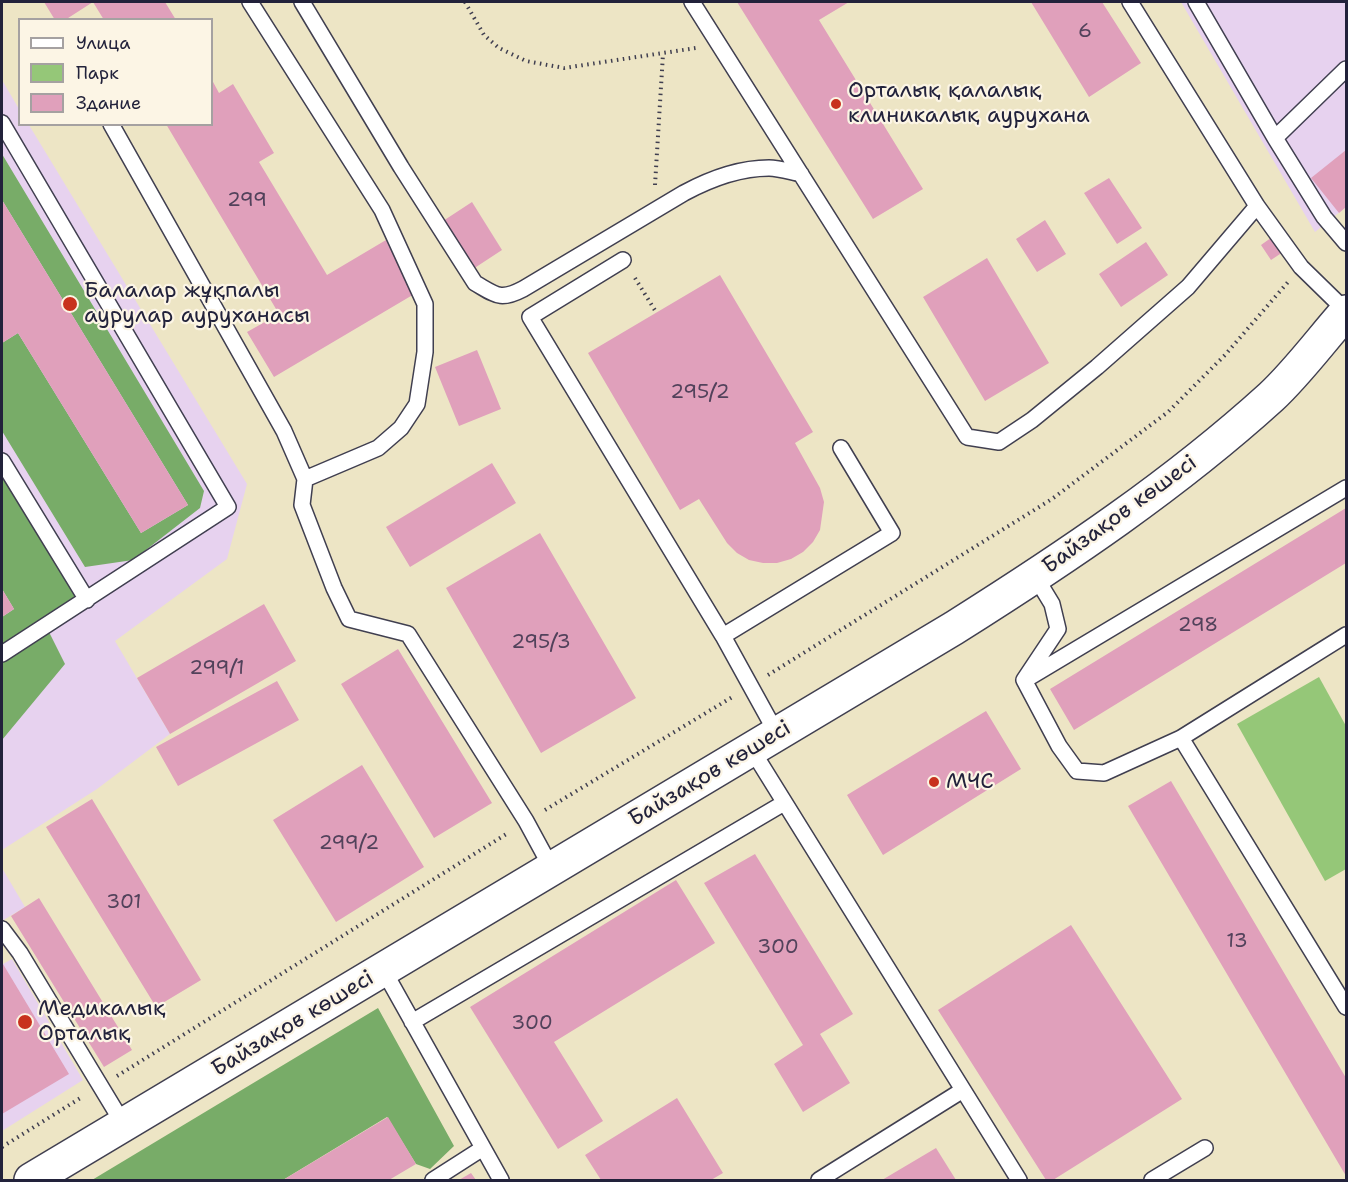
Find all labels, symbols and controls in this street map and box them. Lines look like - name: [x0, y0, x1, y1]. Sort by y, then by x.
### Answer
- legend: [18, 18, 213, 126]
- house number: 6: [1078, 20, 1092, 44]
- text: Улица: [76, 31, 130, 55]
- text: Парк: [76, 61, 119, 85]
- place label: Орталық қалалық клиникалық аурухана: [848, 78, 1090, 130]
- text: Здание: [76, 91, 141, 115]
- marker: Орталық қалалық клиникалық аурухана: [829, 97, 843, 111]
- house number: 299: [227, 189, 267, 213]
- place label: Балалар жұқпалы аурулар ауруханасы: [84, 278, 310, 330]
- marker: Балалар жұқпалы аурулар ауруханасы: [61, 295, 79, 313]
- house number: 295/2: [670, 381, 730, 405]
- street label: Байзақов көшесі: [1038, 450, 1202, 580]
- house number: 298: [1178, 614, 1218, 638]
- house number: 295/3: [511, 631, 571, 655]
- house number: 299/1: [189, 657, 245, 681]
- street label: Байзақов көшесі: [624, 715, 796, 833]
- place label: МЧС: [946, 769, 994, 795]
- marker: МЧС: [927, 775, 941, 789]
- house number: 299/2: [319, 832, 379, 856]
- house number: 301: [106, 891, 142, 915]
- house number: 13: [1226, 930, 1248, 954]
- house number: 300: [757, 936, 799, 960]
- street label: Байзақов көшесі: [207, 965, 379, 1083]
- place label: Медикалық Орталық: [38, 996, 165, 1048]
- house number: 300: [511, 1012, 553, 1036]
- marker: Медикалық Орталық: [16, 1013, 34, 1031]

